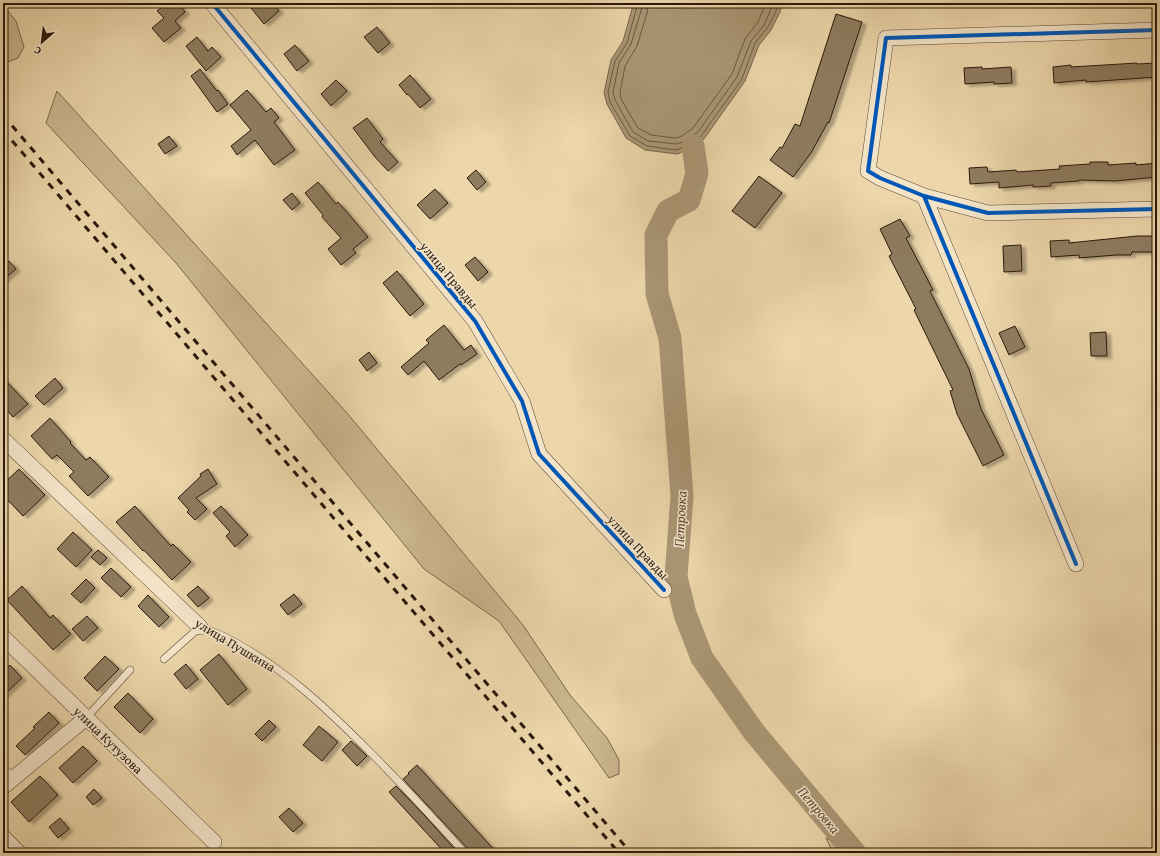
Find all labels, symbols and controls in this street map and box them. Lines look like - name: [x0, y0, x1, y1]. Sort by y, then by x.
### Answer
- north arrow: [22, 22, 62, 62]
- text: С: [31, 42, 44, 59]
- street label: улица Правды: [415, 237, 483, 313]
- water label: Петровка: [669, 490, 691, 548]
- street label: улица Правды: [602, 510, 673, 583]
- street label: улица Пушкина: [190, 613, 280, 677]
- street label: улица Кутузова: [68, 701, 148, 779]
- water label: Петровка: [793, 782, 845, 838]

